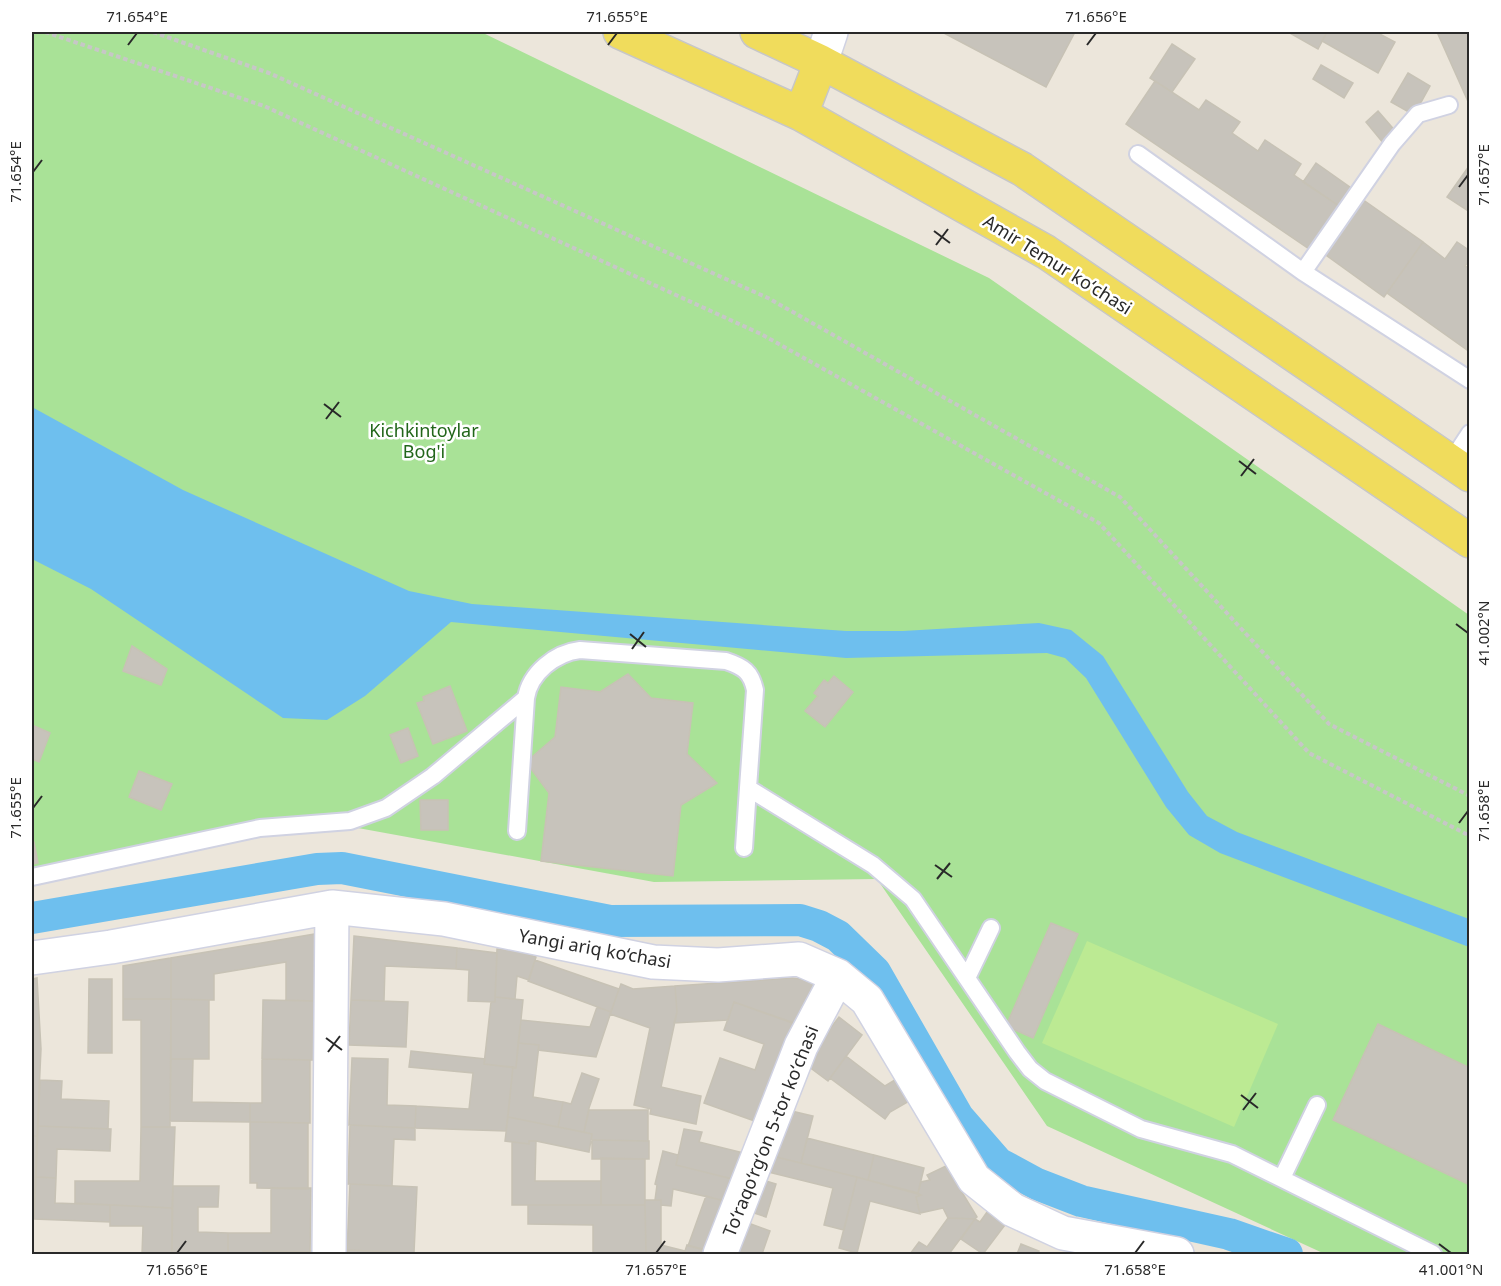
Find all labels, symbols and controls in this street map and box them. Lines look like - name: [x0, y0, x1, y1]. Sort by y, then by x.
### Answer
- text: 71.654°E: [106, 6, 168, 26]
- text: 71.655°E: [586, 6, 648, 26]
- text: 71.656°E: [1065, 6, 1127, 26]
- text: 71.654°E: [5, 141, 25, 203]
- text: 71.657°E: [1473, 144, 1493, 206]
- street label: Amir Temur koʻchasi: [979, 209, 1137, 319]
- park label: Kichkintoylar Bog'i: [369, 418, 479, 463]
- text: 41.002°N: [1473, 601, 1493, 665]
- text: 71.655°E: [5, 777, 25, 839]
- text: 71.658°E: [1473, 780, 1493, 842]
- street label: Yangi ariq ko‘chasi: [517, 923, 673, 973]
- street label: Toʻraqoʻrgʻon 5-tor koʻchasi: [717, 1022, 823, 1240]
- text: 71.656°E: [146, 1259, 208, 1279]
- text: 71.657°E: [625, 1259, 687, 1279]
- text: 71.658°E: [1104, 1259, 1166, 1279]
- text: 41.001°N: [1419, 1259, 1483, 1279]

